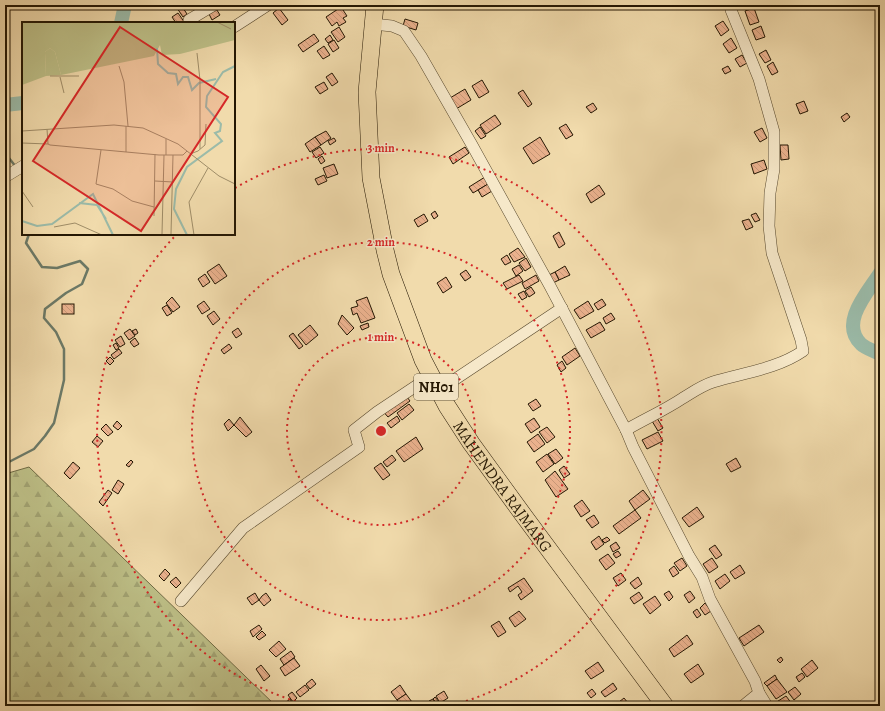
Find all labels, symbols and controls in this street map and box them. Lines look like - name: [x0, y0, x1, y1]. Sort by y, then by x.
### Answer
- inset map: [22, 22, 235, 235]
- text: 3 min: [367, 140, 395, 156]
- text: 2 min: [367, 234, 395, 250]
- text: 1 min: [368, 329, 395, 345]
- road number: NH01: [414, 374, 458, 400]
- street label: MAHENDRA RAJMARG: [447, 417, 557, 557]
- centre of rings: [374, 424, 388, 438]

